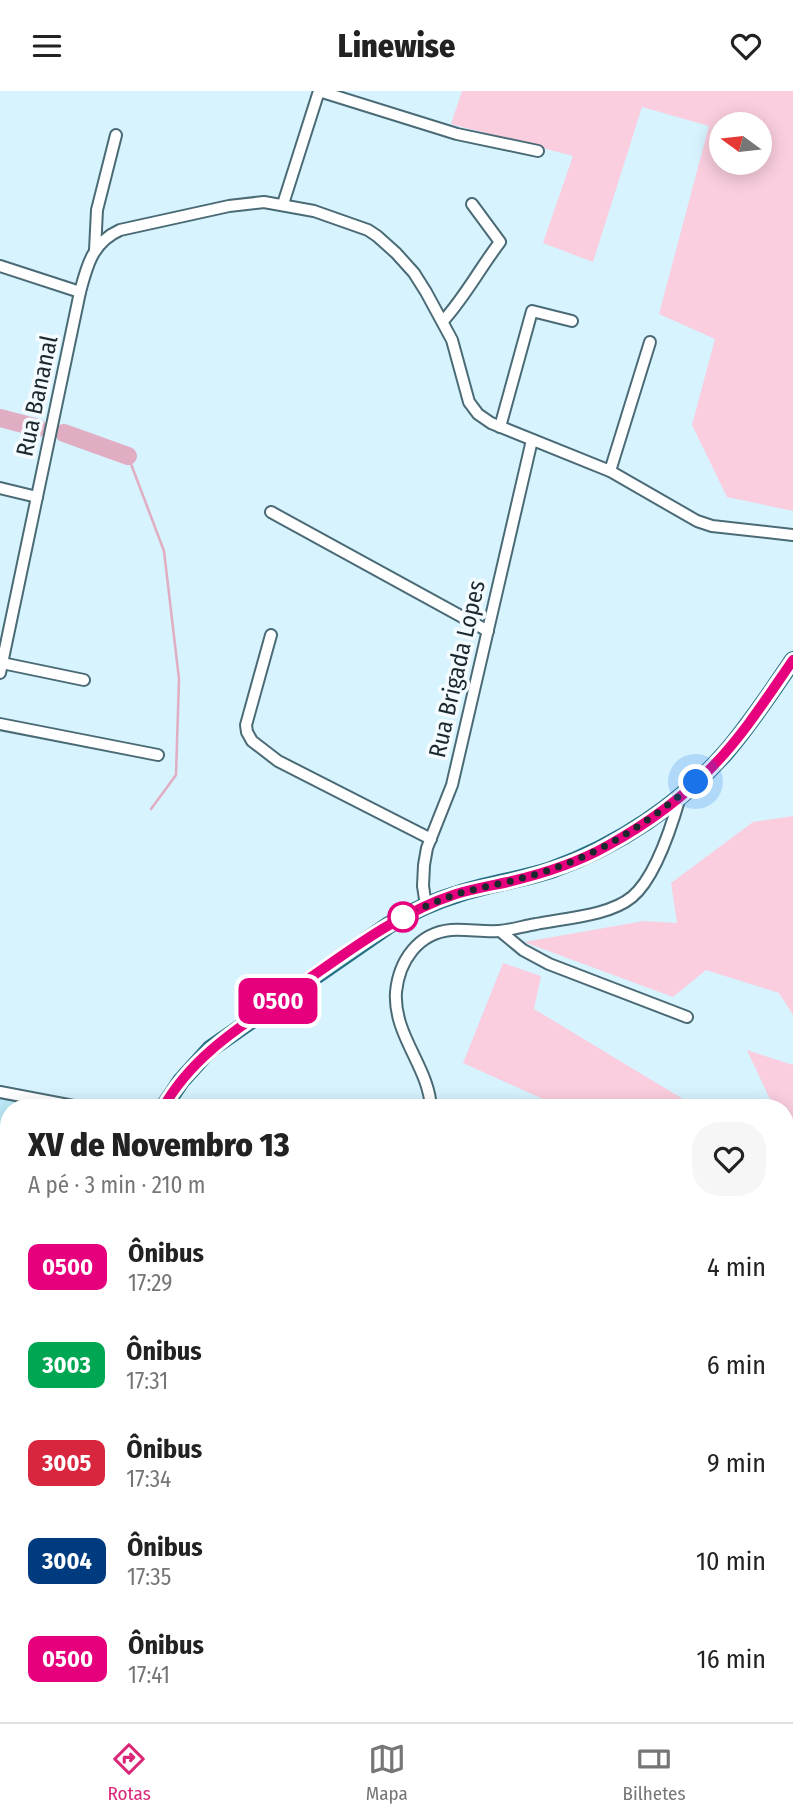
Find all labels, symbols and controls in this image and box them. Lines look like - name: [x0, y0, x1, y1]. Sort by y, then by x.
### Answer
- icon: menu: [28, 27, 66, 65]
- text: Linewise: [338, 27, 455, 65]
- icon: heart: [727, 27, 765, 65]
- north arrow: [709, 112, 772, 175]
- map controls: [709, 112, 772, 175]
- street label: Rua Bananal: [11, 333, 63, 459]
- street label: Rua Brigada Lopes: [423, 578, 491, 760]
- your location: [678, 764, 713, 799]
- unlabelled marker: [388, 902, 418, 932]
- line badge: 0500: [229, 978, 327, 1024]
- text: 0500: [252, 987, 304, 1015]
- button: heart: [692, 1122, 766, 1196]
- text: XV de Novembro 13: [28, 1125, 290, 1165]
- text: A pé · 3 min · 210 m: [28, 1171, 206, 1199]
- text: Ônibus: [128, 1238, 204, 1269]
- text: 4 min: [707, 1252, 766, 1283]
- text: 0500: [42, 1253, 93, 1281]
- text: 17:29: [128, 1269, 172, 1297]
- text: Ônibus: [126, 1336, 202, 1367]
- text: 6 min: [707, 1350, 766, 1381]
- text: 3003: [42, 1351, 91, 1379]
- text: 17:31: [126, 1367, 168, 1395]
- text: Ônibus: [126, 1434, 202, 1465]
- text: 9 min: [707, 1448, 766, 1479]
- text: 3005: [42, 1449, 91, 1477]
- text: 17:34: [126, 1465, 171, 1493]
- text: Ônibus: [127, 1532, 203, 1563]
- text: 10 min: [696, 1546, 766, 1577]
- text: 3004: [42, 1547, 92, 1575]
- text: 17:35: [127, 1563, 171, 1591]
- text: Ônibus: [128, 1630, 204, 1661]
- text: 16 min: [697, 1644, 766, 1675]
- text: 0500: [42, 1645, 93, 1673]
- text: 17:41: [128, 1661, 170, 1689]
- tab: Rotas: [107, 1740, 151, 1805]
- tab: Mapa: [366, 1740, 408, 1805]
- tab: Bilhetes: [623, 1740, 686, 1805]

